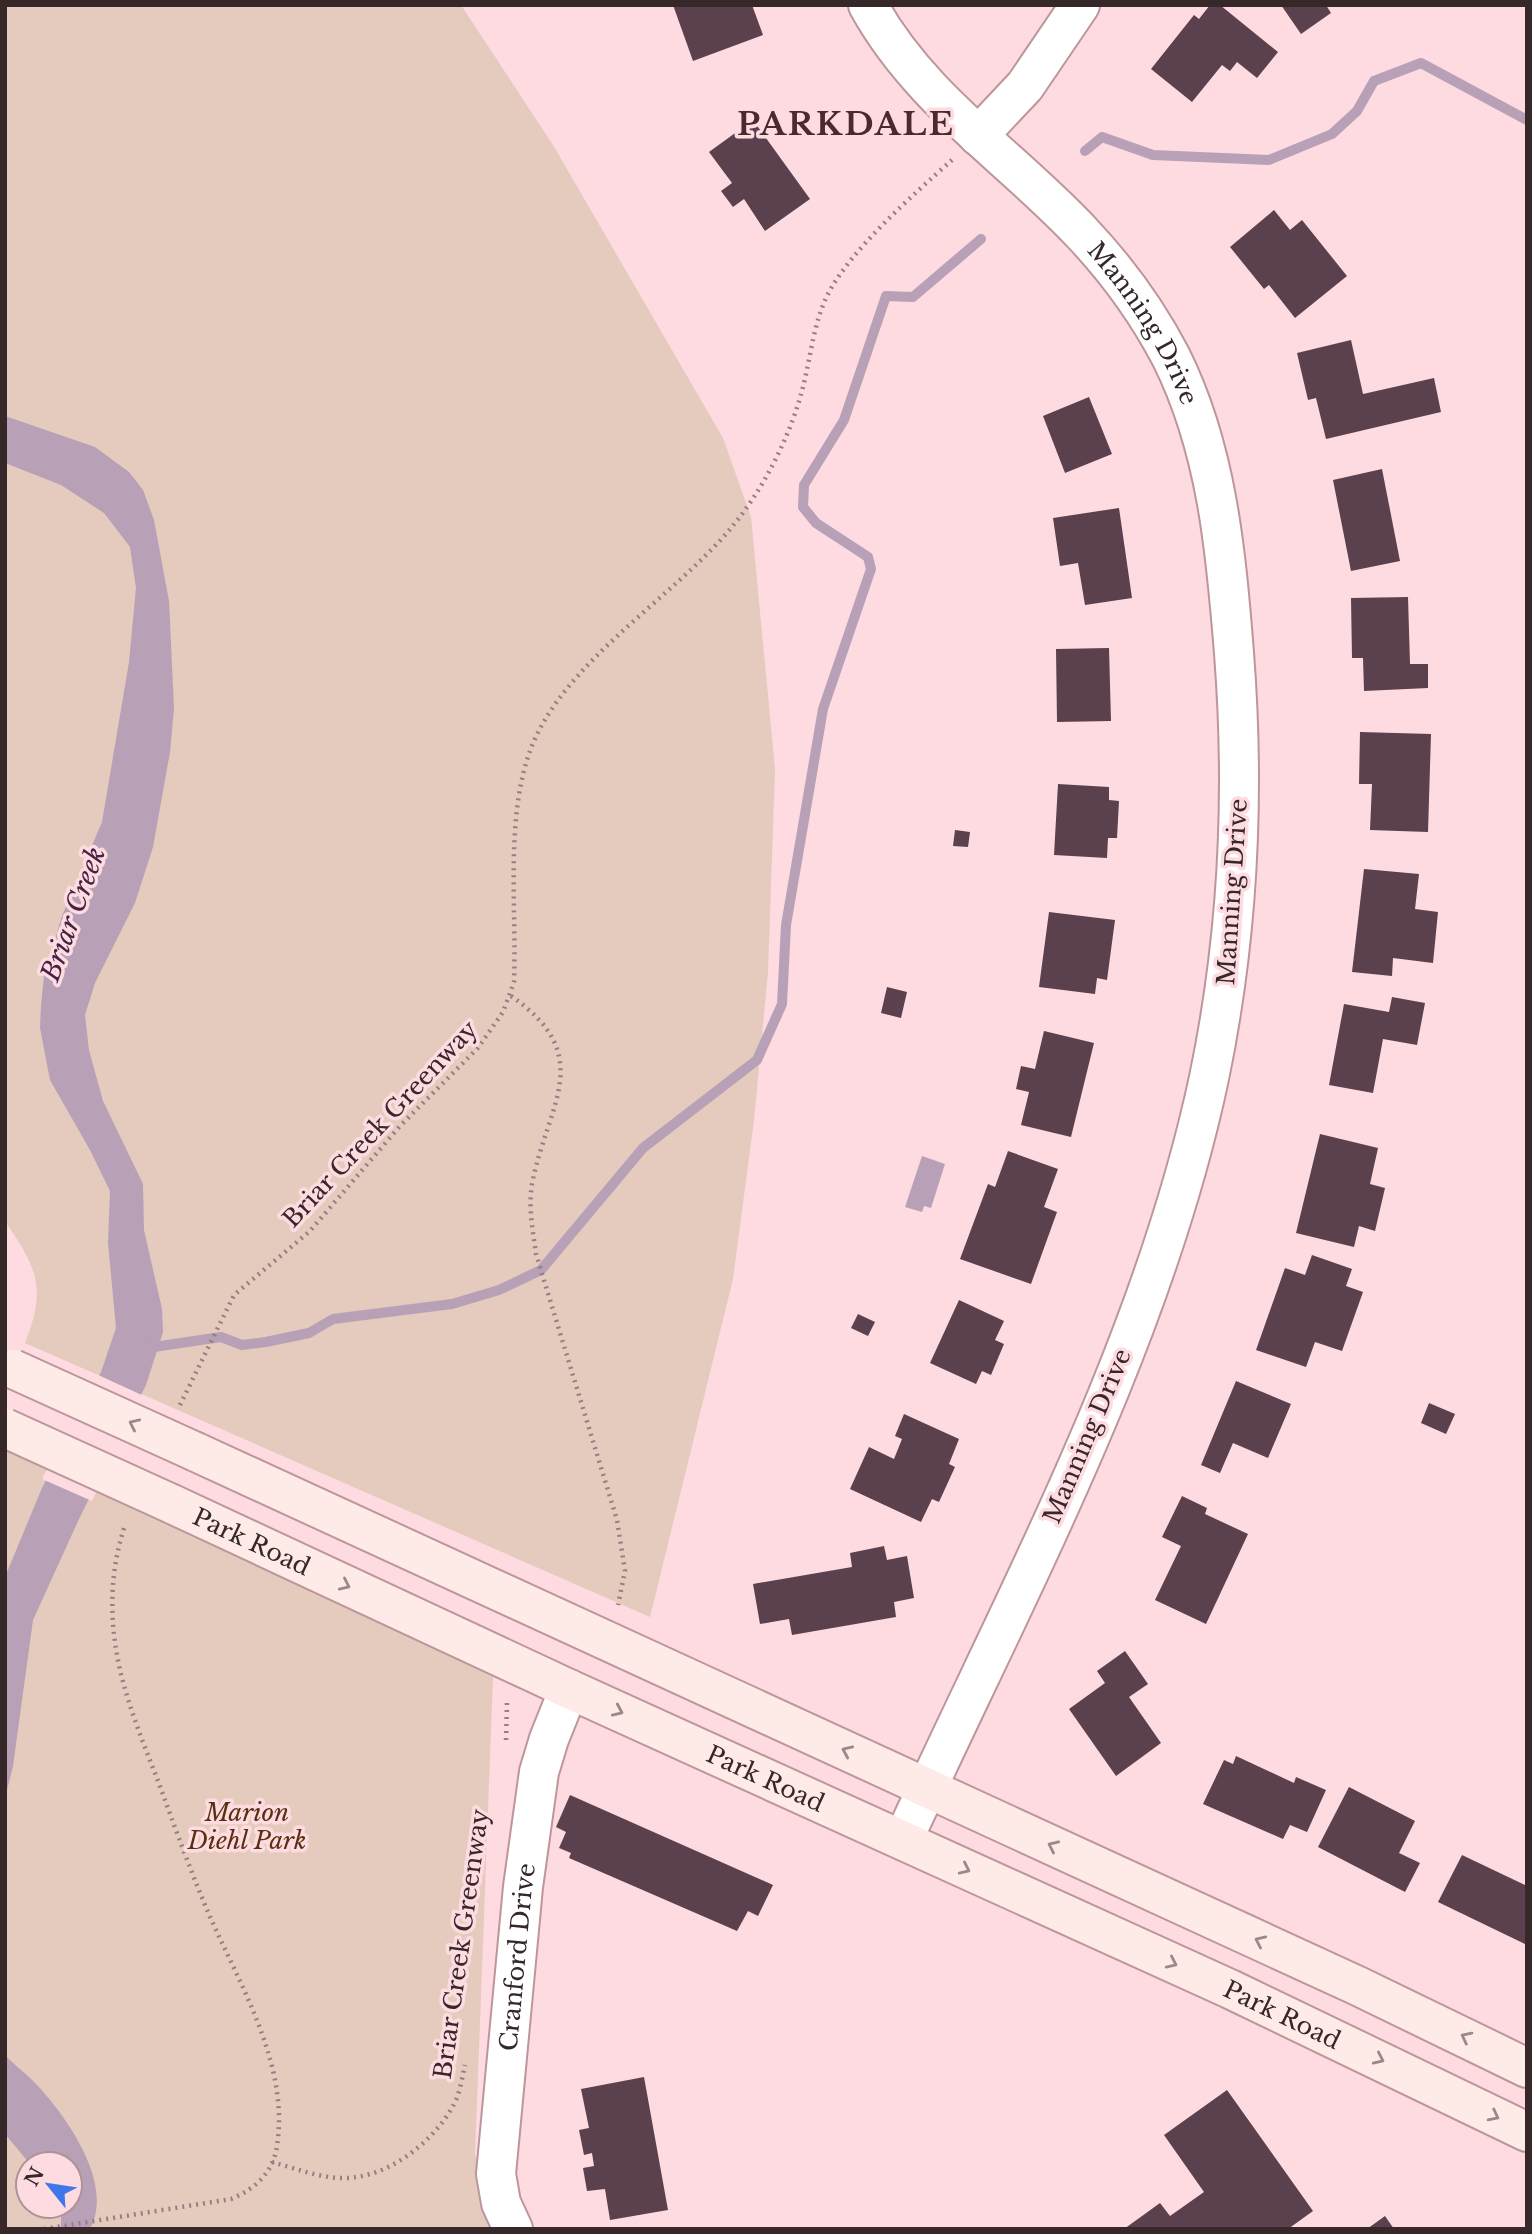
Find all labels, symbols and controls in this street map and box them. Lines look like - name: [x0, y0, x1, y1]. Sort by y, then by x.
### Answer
- district label: PARKDALE: [737, 104, 955, 144]
- street label: Manning Drive: [1082, 236, 1204, 408]
- street label: Manning Drive: [1211, 798, 1253, 986]
- water label: Briar Creek: [34, 843, 112, 986]
- street label: Briar Creek Greenway: [277, 1014, 484, 1233]
- street label: Manning Drive: [1037, 1344, 1137, 1528]
- one-way arrow: [129, 1418, 141, 1432]
- street label: Park Road: [188, 1501, 315, 1581]
- one-way arrow: [338, 1576, 350, 1590]
- one-way arrow: [611, 1703, 623, 1717]
- street label: Park Road: [702, 1739, 829, 1818]
- one-way arrow: [841, 1745, 854, 1759]
- park label: Marion Diehl Park: [187, 1798, 306, 1855]
- street label: Briar Creek Greenway: [428, 1807, 494, 2081]
- one-way arrow: [1048, 1840, 1060, 1854]
- street label: Cranford Drive: [493, 1861, 541, 2052]
- one-way arrow: [958, 1861, 971, 1875]
- one-way arrow: [1255, 1935, 1267, 1949]
- one-way arrow: [1165, 1955, 1178, 1969]
- street label: Park Road: [1219, 1974, 1346, 2055]
- one-way arrow: [1461, 2031, 1473, 2045]
- one-way arrow: [1371, 2051, 1384, 2065]
- one-way arrow: [1486, 2107, 1499, 2121]
- north arrow: [14, 2150, 84, 2220]
- text: N: [20, 2163, 49, 2190]

